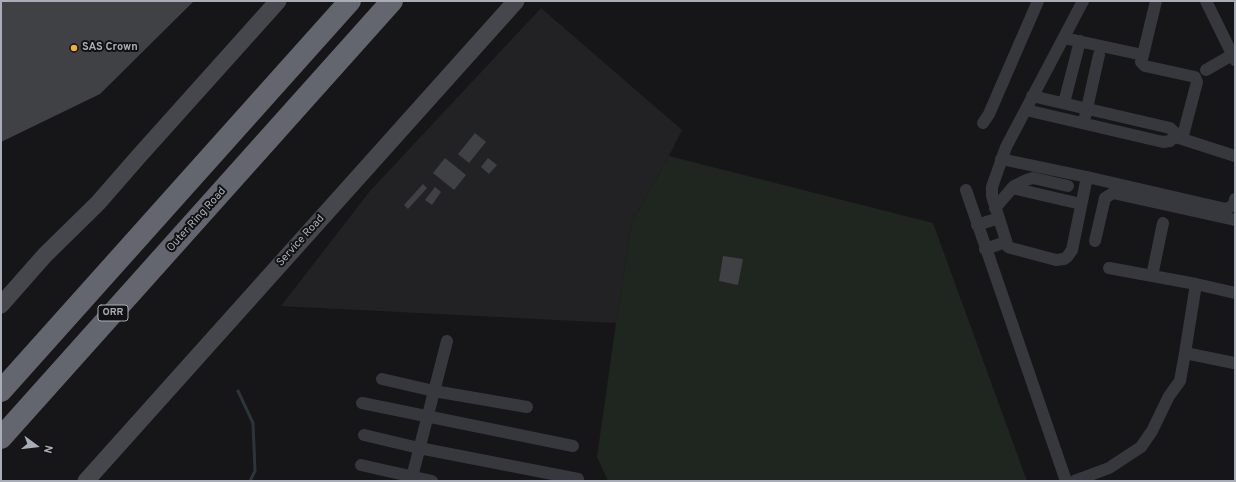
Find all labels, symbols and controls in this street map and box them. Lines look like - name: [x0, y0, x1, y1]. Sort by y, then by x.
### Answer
- place label: SAS Crown: [82, 41, 138, 55]
- marker: SAS Crown: [69, 43, 79, 53]
- street label: Outer Ring Road: [165, 185, 229, 255]
- street label: Service Road: [274, 213, 328, 269]
- road number: ORR: [98, 305, 128, 321]
- north arrow: [16, 426, 56, 466]
- text: N: [40, 443, 55, 455]

